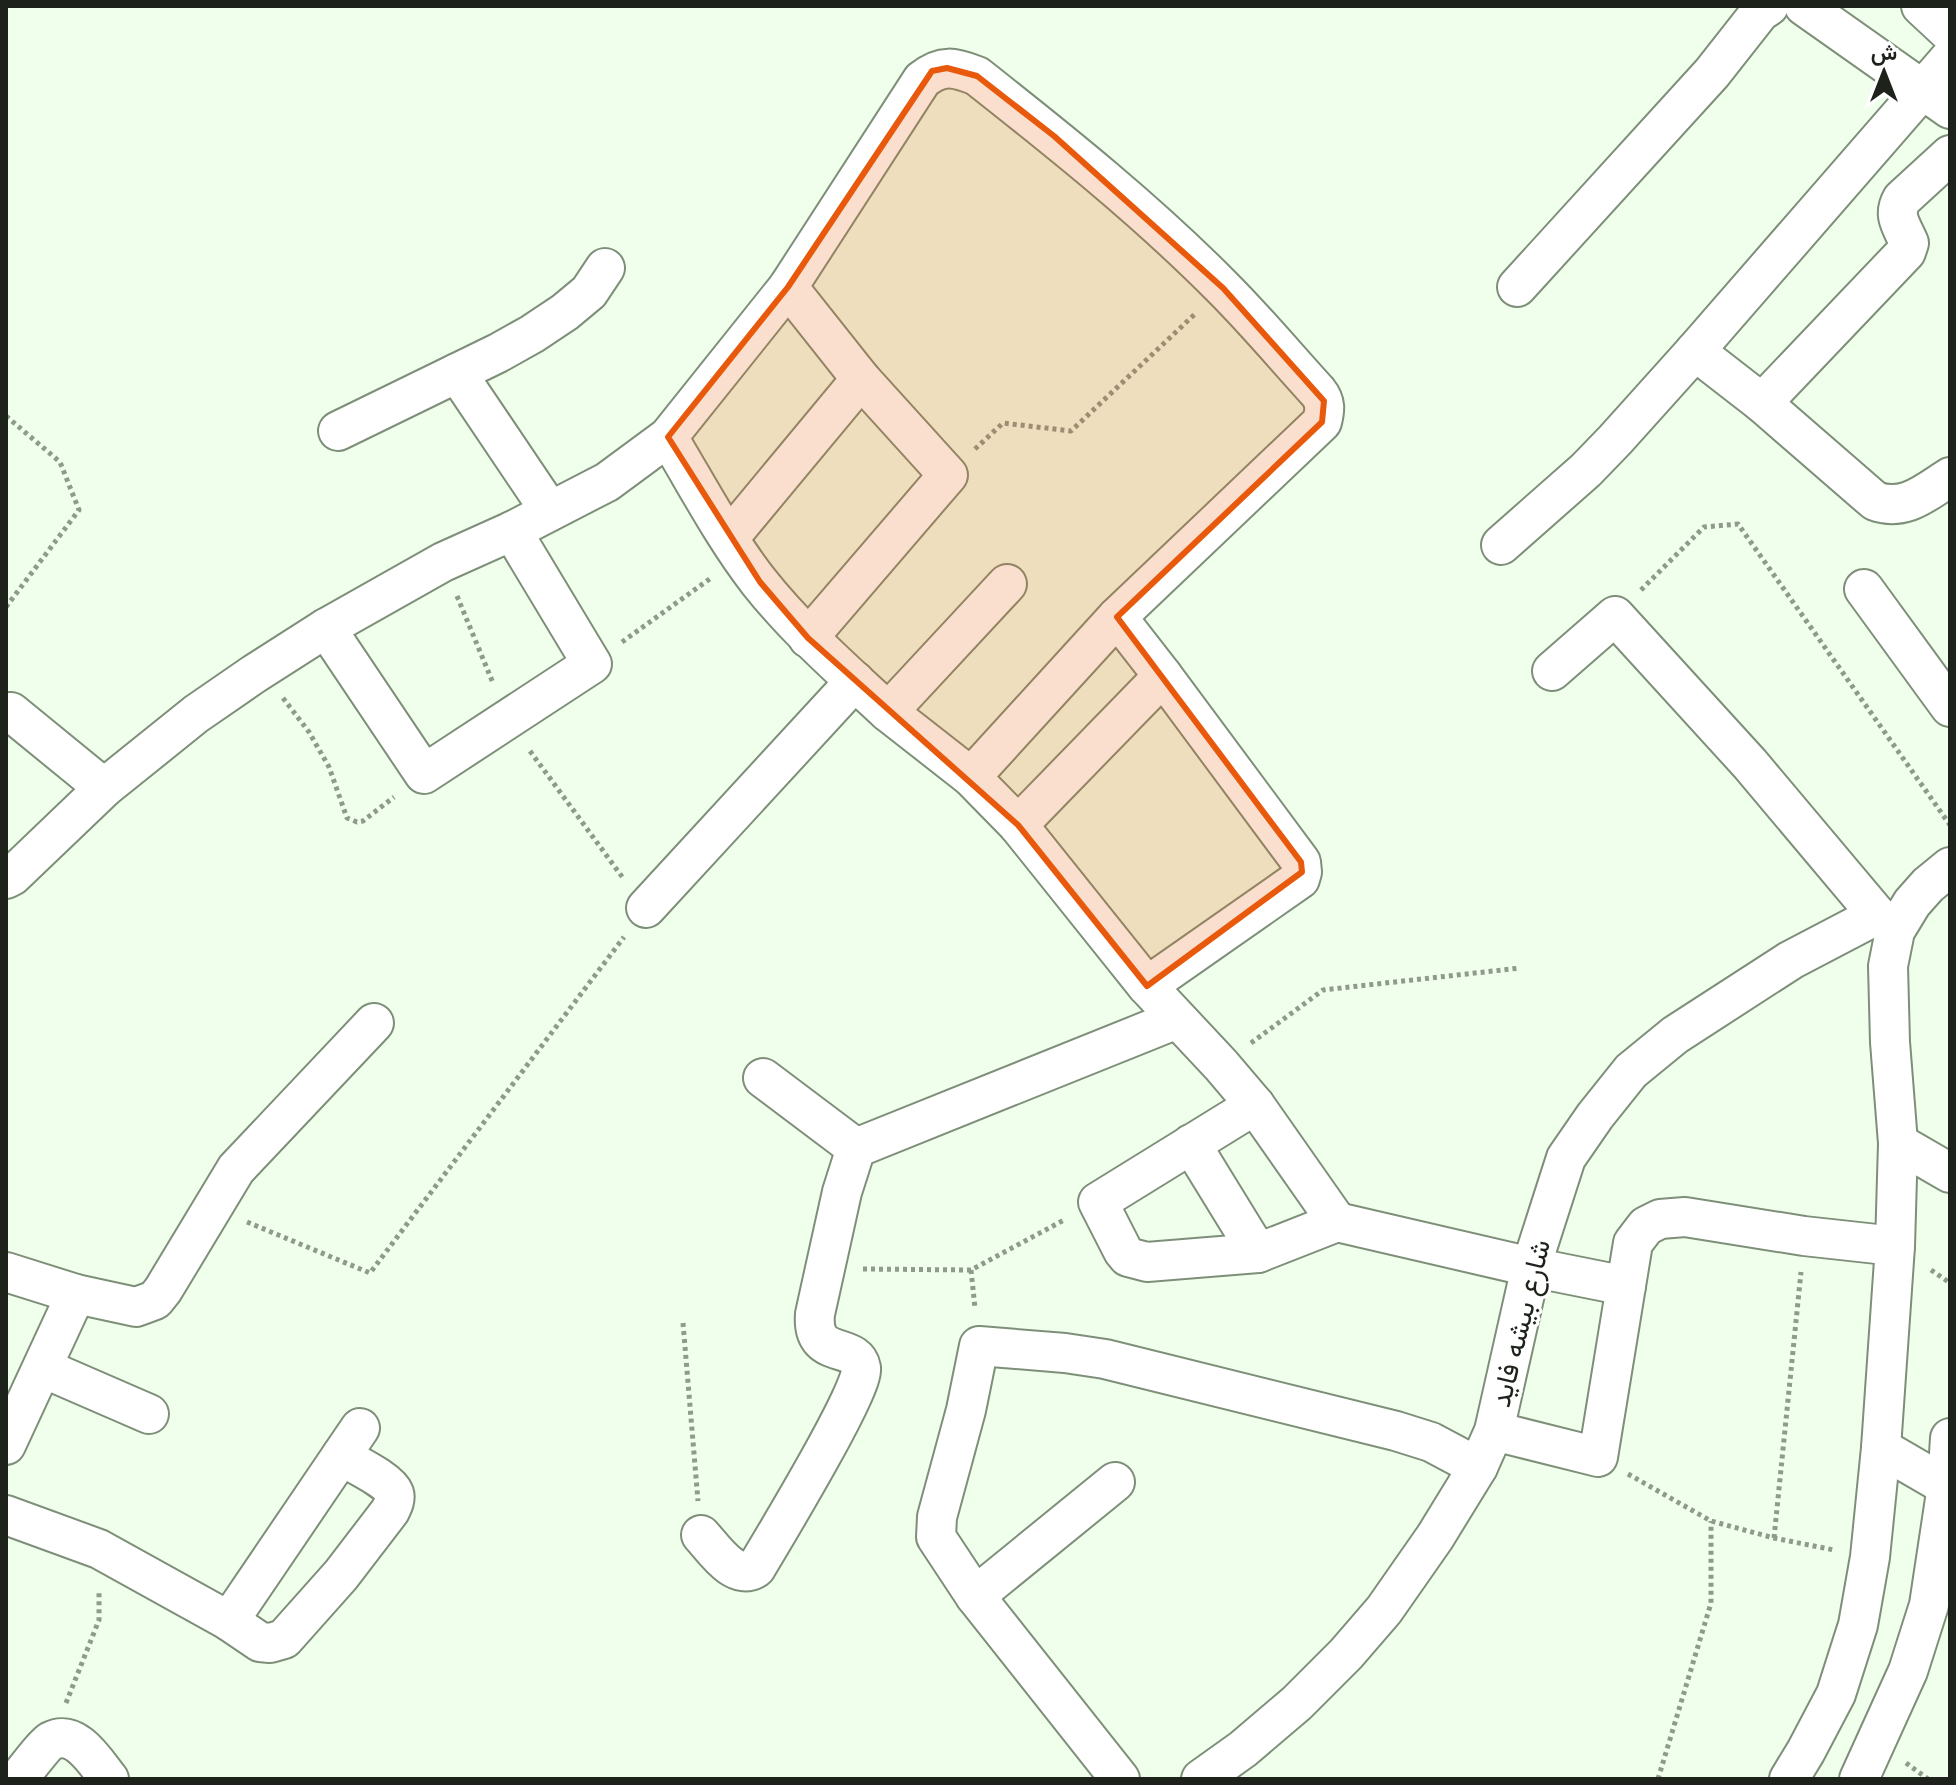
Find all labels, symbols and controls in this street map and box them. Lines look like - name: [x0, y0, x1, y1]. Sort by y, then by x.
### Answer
- north arrow: [1844, 32, 1924, 112]
- text: ش: [1871, 38, 1897, 67]
- street label: شارع بيشه فايد: [1482, 1235, 1559, 1411]

